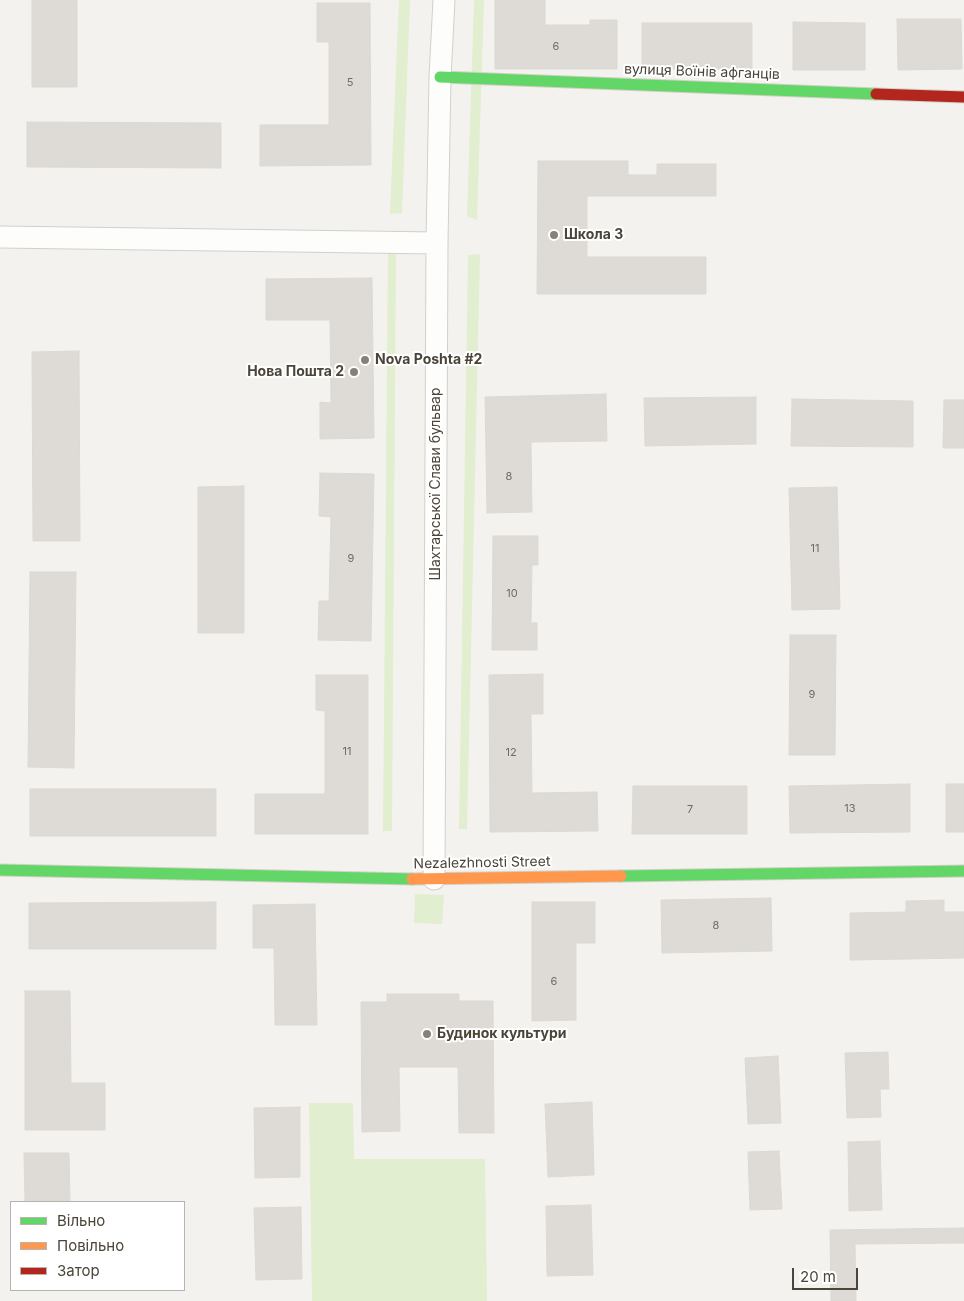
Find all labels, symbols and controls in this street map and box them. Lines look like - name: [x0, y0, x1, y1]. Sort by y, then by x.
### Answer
- house number: 6: [553, 40, 559, 54]
- street label: вулиця Воїнів афганців: [624, 61, 780, 83]
- house number: 5: [347, 76, 353, 90]
- place label: Школа 3: [564, 227, 623, 243]
- marker: Школа 3: [548, 229, 560, 241]
- place label: Nova Poshta #2: [375, 352, 482, 368]
- marker: Nova Poshta #2: [359, 354, 371, 366]
- place label: Нова Пошта 2: [247, 364, 344, 380]
- marker: Нова Пошта 2: [348, 366, 360, 378]
- street label: Шахтарської Слави бульвар: [428, 388, 444, 580]
- house number: 8: [506, 470, 512, 484]
- house number: 11: [811, 542, 819, 556]
- house number: 9: [348, 552, 354, 566]
- house number: 10: [506, 587, 518, 601]
- house number: 9: [809, 688, 815, 702]
- house number: 11: [343, 745, 351, 759]
- house number: 12: [505, 746, 517, 760]
- house number: 13: [844, 802, 856, 816]
- house number: 7: [687, 803, 693, 817]
- street label: Nezalezhnosti Street: [413, 853, 551, 873]
- house number: 8: [713, 919, 719, 933]
- house number: 6: [551, 975, 557, 989]
- place label: Будинок культури: [437, 1026, 566, 1042]
- marker: Будинок культури: [421, 1028, 433, 1040]
- legend: [10, 1201, 185, 1291]
- text: Вільно: [57, 1211, 105, 1230]
- text: Повільно: [57, 1236, 124, 1255]
- scale bar: [794, 1258, 860, 1290]
- text: Затор: [57, 1261, 100, 1280]
- text: 20 m: [800, 1267, 836, 1286]

